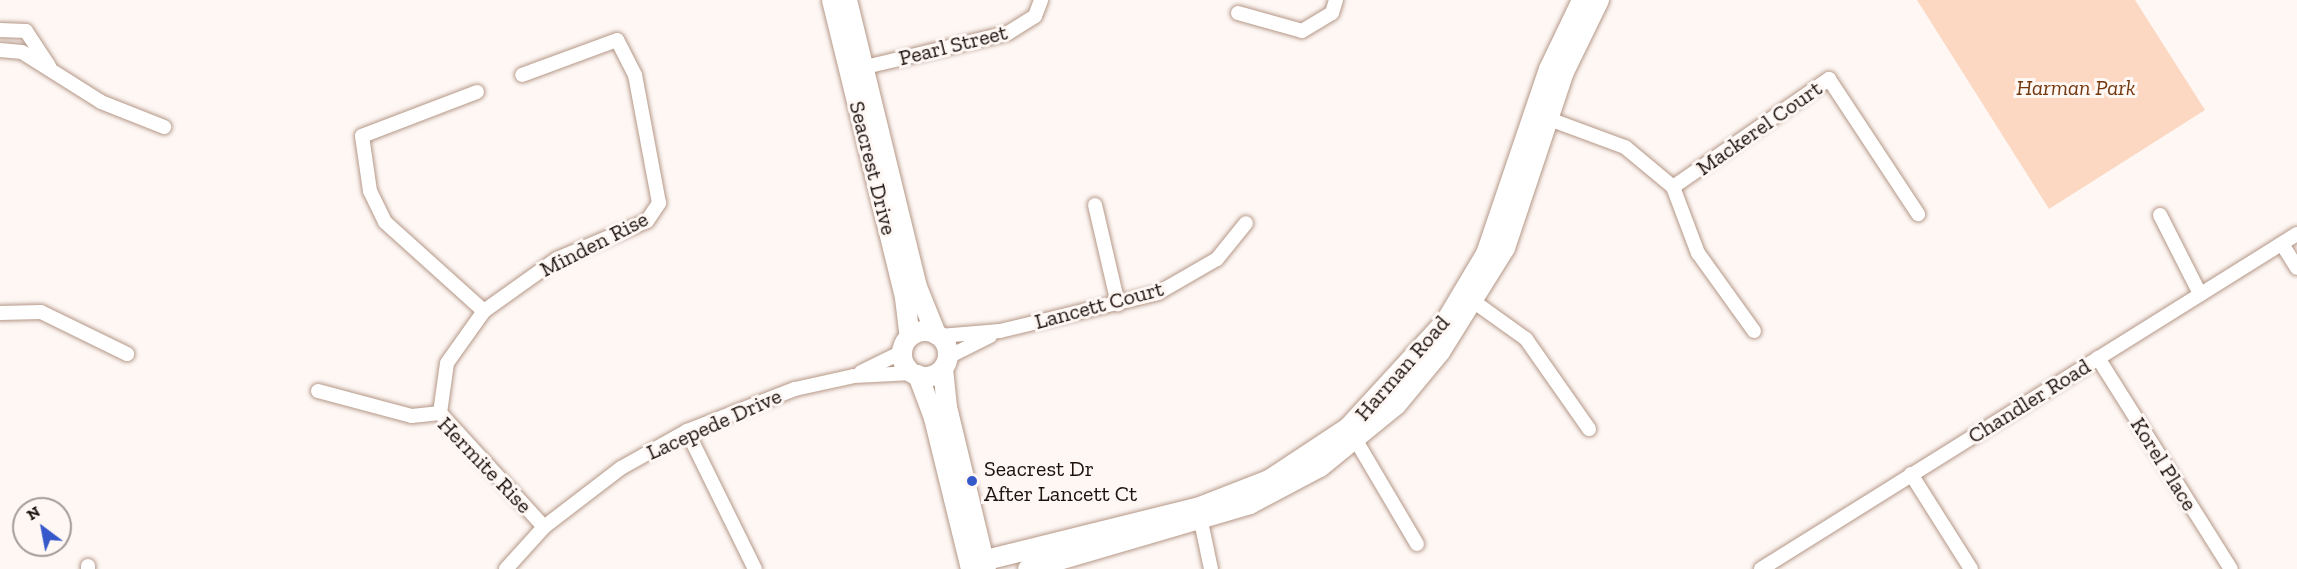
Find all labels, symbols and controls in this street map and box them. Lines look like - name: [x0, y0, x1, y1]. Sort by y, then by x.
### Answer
- street label: Pearl Street: [896, 19, 1010, 71]
- street label: Mackerel Court: [1691, 75, 1827, 181]
- park label: Harman Park: [2016, 75, 2136, 101]
- street label: Seacrest Drive: [844, 98, 902, 238]
- street label: Minden Rise: [535, 205, 653, 283]
- street label: Lancett Court: [1032, 275, 1166, 335]
- street label: Harman Road: [1349, 310, 1455, 426]
- street label: Chandler Road: [1963, 353, 2095, 449]
- street label: Lacepede Drive: [643, 383, 785, 465]
- street label: Hermite Rise: [432, 411, 538, 519]
- street label: Korel Place: [2125, 412, 2203, 516]
- place label: Seacrest Dr After Lancett Ct: [984, 455, 1137, 506]
- marker: Seacrest Dr After Lancett Ct: [965, 474, 979, 488]
- north arrow: [12, 497, 72, 557]
- text: N: [23, 502, 43, 524]

